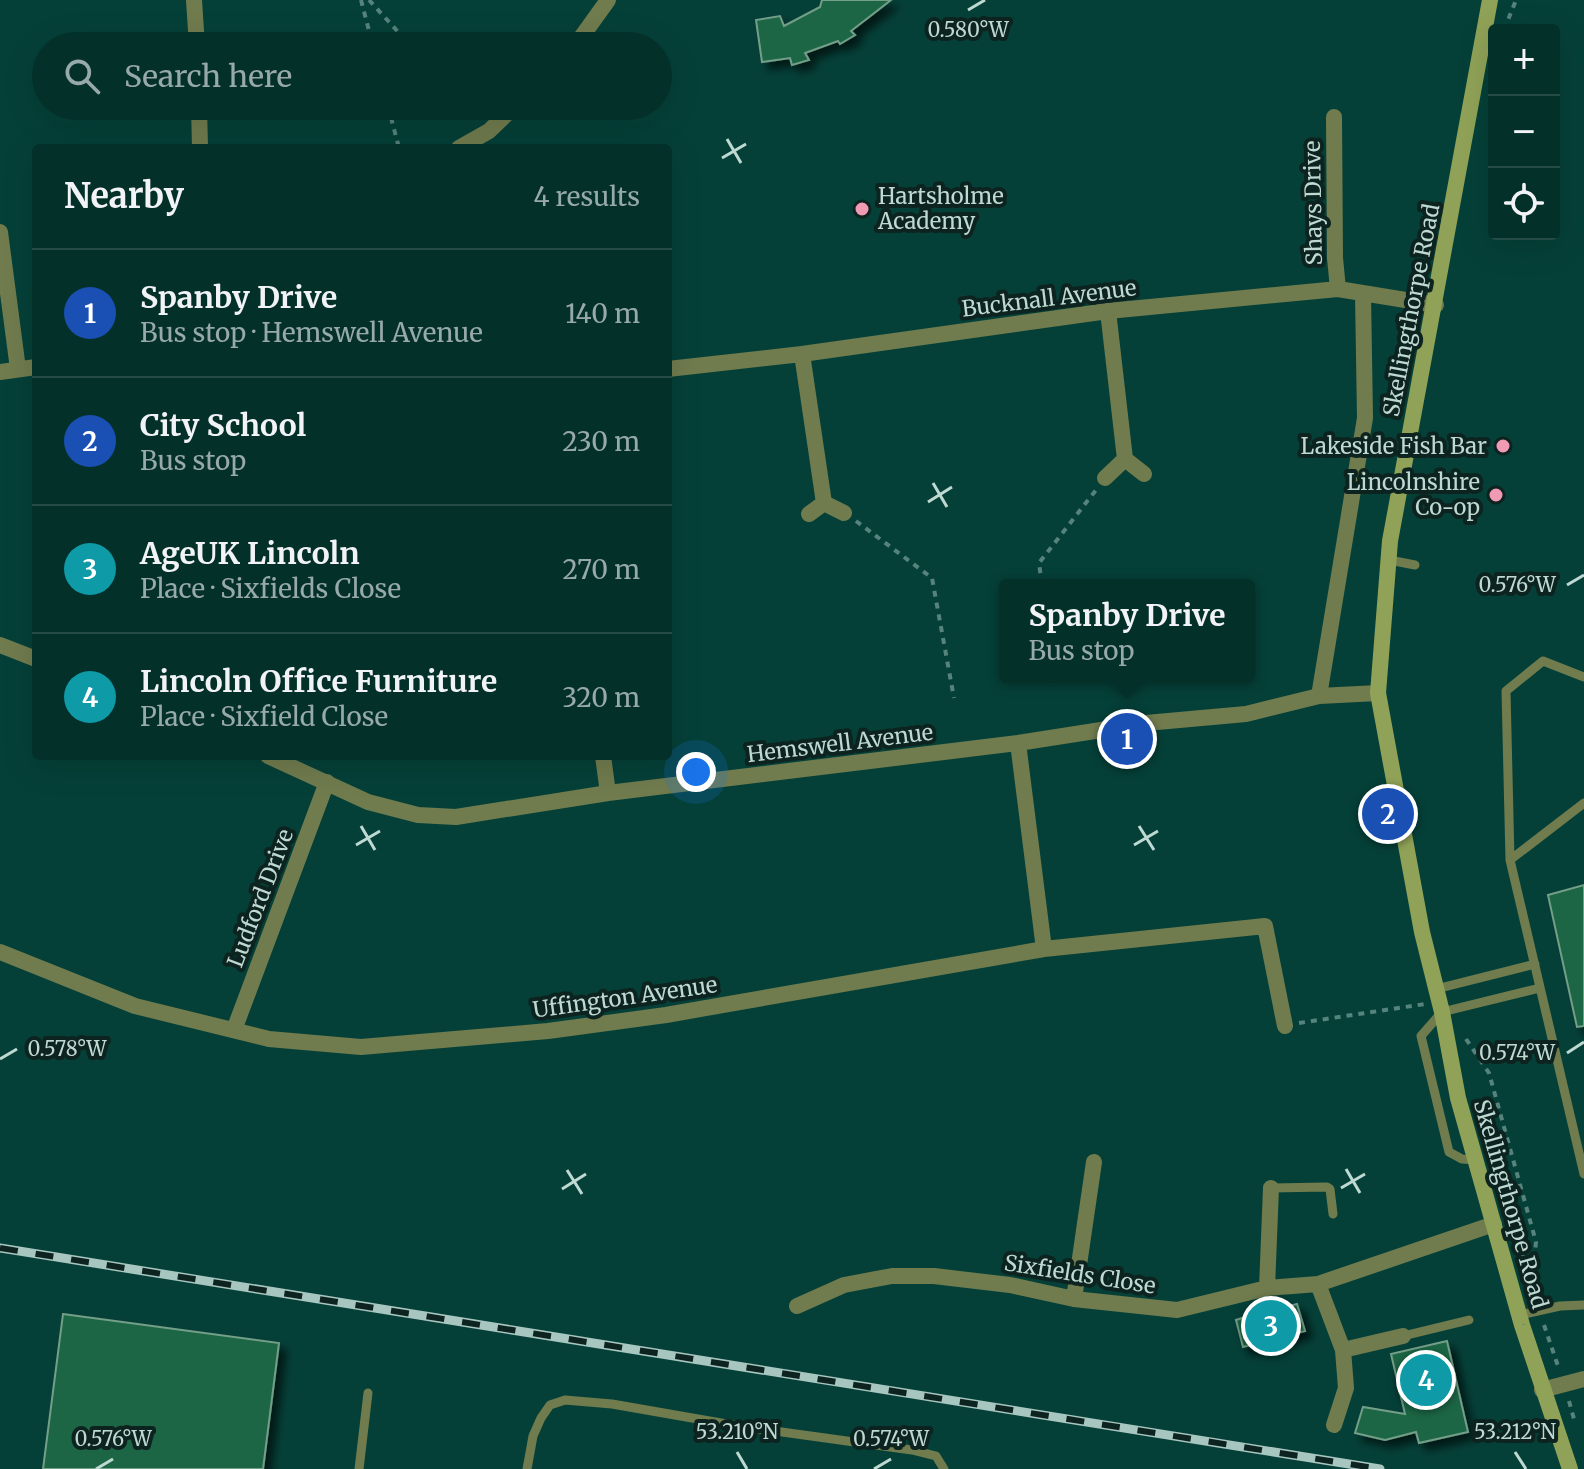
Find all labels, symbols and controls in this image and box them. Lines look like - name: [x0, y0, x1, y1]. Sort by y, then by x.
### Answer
- text: 0.580°W: [927, 17, 1010, 42]
- map controls: [1488, 24, 1560, 240]
- button: +: [1488, 24, 1560, 96]
- search box: [32, 32, 672, 120]
- icon: search: [60, 54, 104, 98]
- text: Search here: [124, 57, 292, 95]
- button: −: [1488, 96, 1560, 168]
- street label: Shays Drive: [1298, 140, 1328, 266]
- button: locate: [1488, 168, 1560, 240]
- text: Nearby: [64, 175, 184, 217]
- text: 4 results: [533, 180, 640, 213]
- place label: Hartsholme Academy: [877, 182, 1004, 235]
- marker: Hartsholme Academy: [853, 200, 871, 218]
- street label: Skellingthorpe Road: [1377, 201, 1445, 419]
- street label: Bucknall Avenue: [960, 273, 1138, 323]
- text: Spanby Drive: [140, 278, 337, 316]
- text: 1: [84, 297, 96, 330]
- text: 140 m: [565, 297, 640, 330]
- text: Bus stop · Hemswell Avenue: [140, 316, 483, 349]
- text: City School: [140, 406, 306, 444]
- text: 2: [82, 425, 98, 458]
- text: 230 m: [562, 425, 640, 458]
- place label: Lakeside Fish Bar: [1301, 432, 1487, 460]
- marker: Lakeside Fish Bar: [1494, 437, 1512, 455]
- text: Bus stop: [140, 444, 246, 477]
- place label: Lincolnshire Co-op: [1347, 468, 1480, 521]
- marker: Lincolnshire Co-op: [1487, 486, 1505, 504]
- text: AgeUK Lincoln: [140, 534, 360, 572]
- text: 3: [83, 553, 97, 586]
- text: 270 m: [563, 553, 640, 586]
- text: Place · Sixfields Close: [140, 572, 401, 605]
- text: 0.576°W: [1478, 572, 1557, 597]
- popup: [999, 579, 1255, 683]
- text: Spanby Drive: [1028, 596, 1226, 634]
- text: Bus stop: [1028, 634, 1135, 667]
- text: Lincoln Office Furniture: [140, 662, 497, 700]
- text: 4: [82, 681, 98, 714]
- text: 320 m: [562, 681, 640, 714]
- text: Place · Sixfield Close: [140, 700, 388, 733]
- pin: 1: [1101, 709, 1153, 769]
- street label: Hemswell Avenue: [745, 718, 935, 768]
- your location: [676, 752, 716, 792]
- pin: 2: [1362, 784, 1414, 844]
- street label: Ludford Drive: [221, 825, 299, 971]
- street label: Uffington Avenue: [531, 970, 719, 1024]
- text: 0.578°W: [28, 1036, 107, 1061]
- text: 0.574°W: [1479, 1040, 1556, 1065]
- street label: Skellingthorpe Road: [1468, 1096, 1554, 1312]
- street label: Sixfields Close: [1002, 1248, 1158, 1300]
- pin: 3: [1245, 1296, 1297, 1356]
- pin: 4: [1400, 1350, 1452, 1410]
- text: 53.210°N: [696, 1419, 779, 1444]
- text: 53.212°N: [1474, 1419, 1556, 1444]
- text: 0.576°W: [74, 1426, 153, 1451]
- text: 0.574°W: [853, 1426, 930, 1451]

